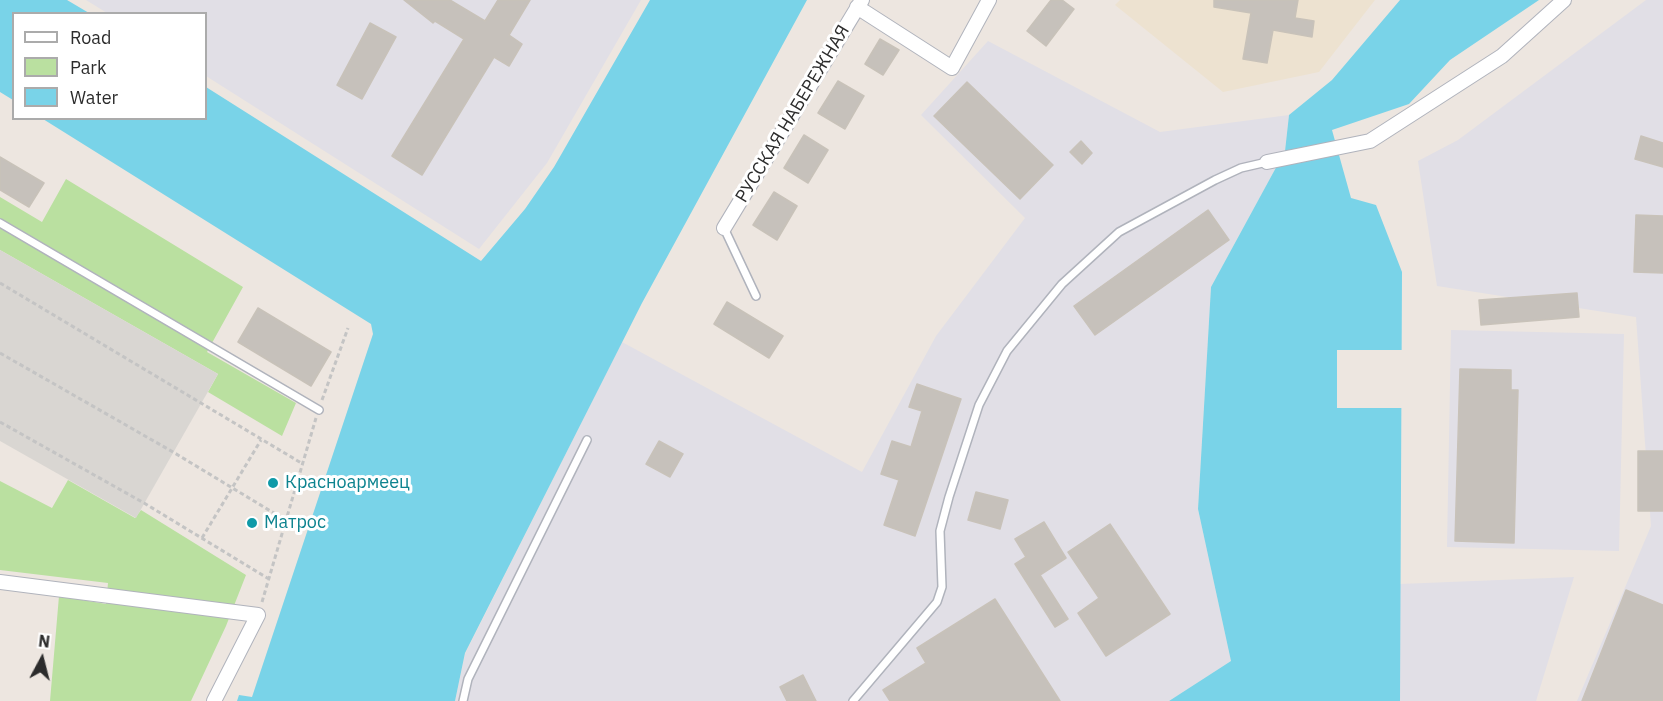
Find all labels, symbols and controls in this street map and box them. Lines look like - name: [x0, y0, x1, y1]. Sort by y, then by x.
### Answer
- legend: [12, 12, 207, 120]
- street label: РУССКАЯ НАБЕРЕЖНАЯ: [731, 21, 855, 207]
- text: Road: [70, 26, 111, 49]
- text: Park: [70, 56, 106, 79]
- text: Water: [70, 86, 118, 109]
- place label: Красноармеец: [285, 472, 410, 494]
- marker: Красноармеец: [266, 476, 280, 490]
- place label: Матрос: [264, 512, 326, 534]
- marker: Матрос: [245, 516, 259, 530]
- north arrow: [12, 629, 72, 689]
- text: N: [37, 631, 51, 652]

